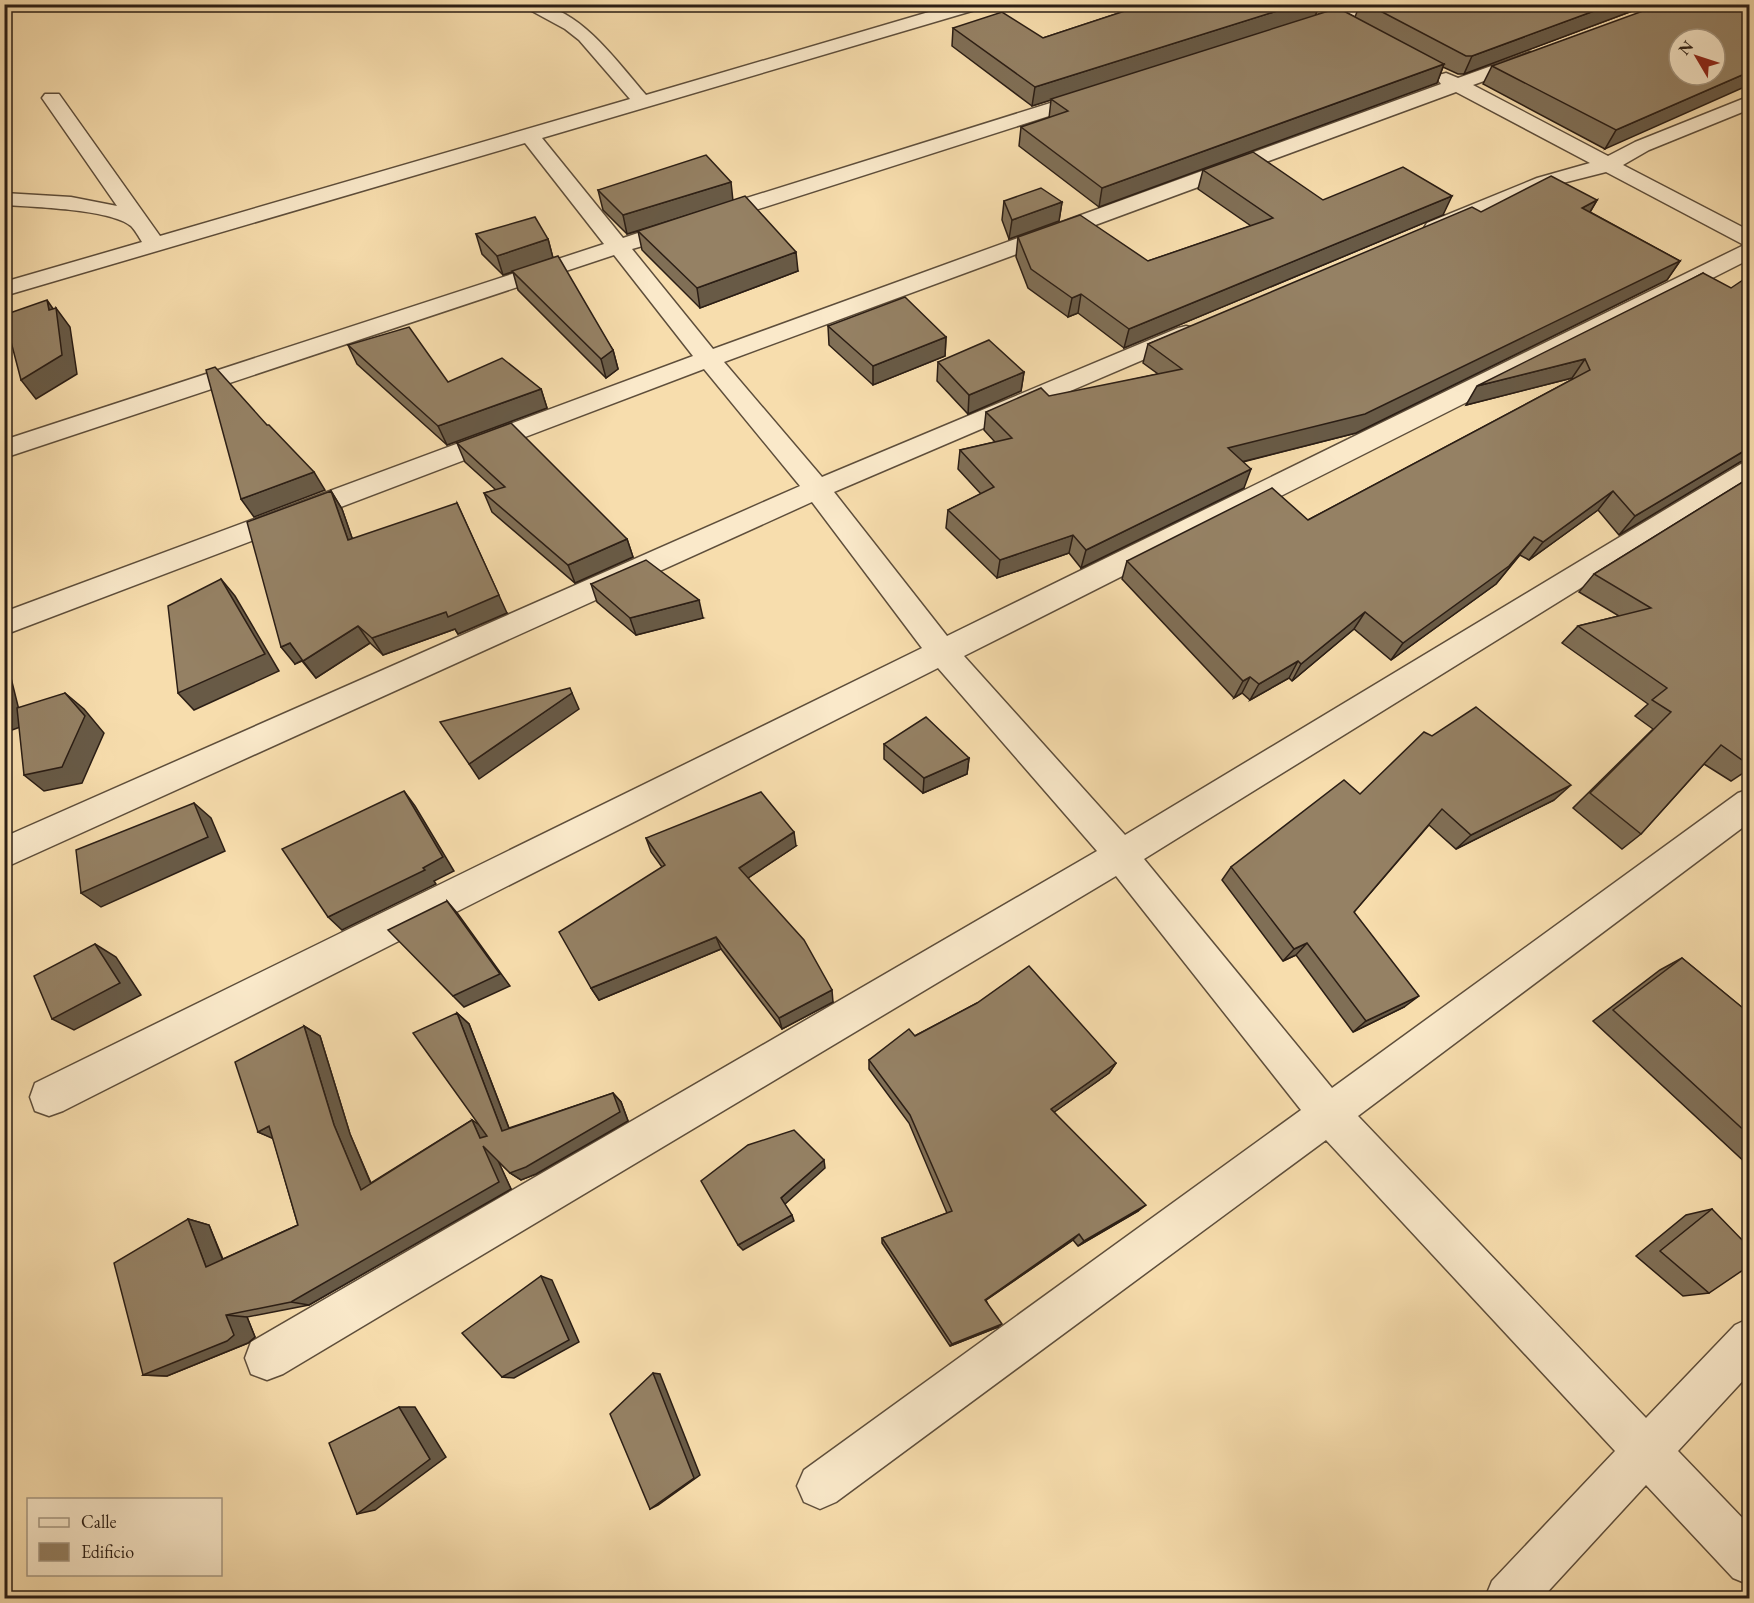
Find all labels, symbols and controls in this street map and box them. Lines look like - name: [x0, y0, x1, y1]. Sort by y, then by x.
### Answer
- north arrow: [1667, 27, 1727, 87]
- text: N: [1673, 36, 1698, 60]
- legend: [27, 1498, 222, 1576]
- text: Calle: [81, 1510, 117, 1533]
- text: Edificio: [81, 1540, 134, 1563]

